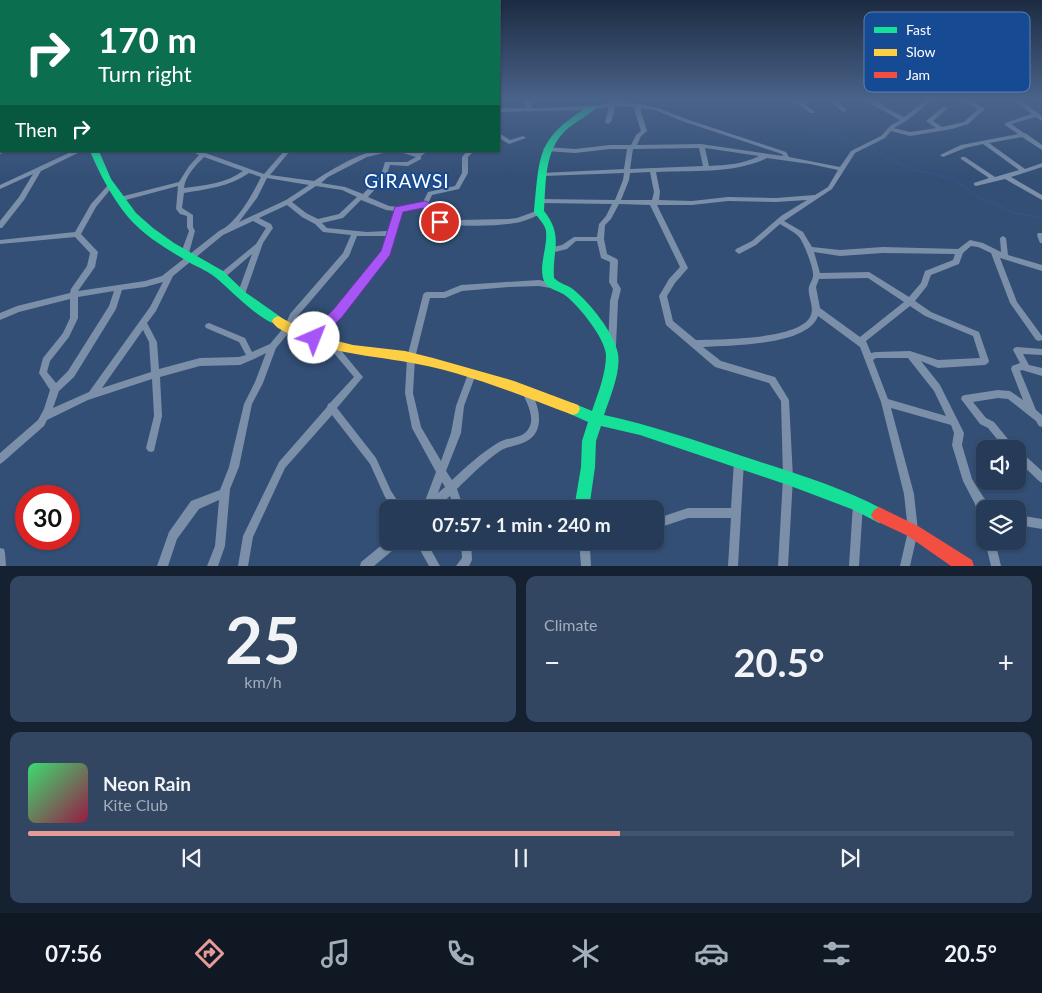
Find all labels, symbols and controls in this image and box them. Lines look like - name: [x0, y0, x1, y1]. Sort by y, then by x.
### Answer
- legend: [864, 12, 1030, 92]
- text: 170 m: [98, 18, 197, 60]
- icon: right: [15, 20, 80, 85]
- text: Fast: [906, 21, 931, 38]
- text: Slow: [906, 43, 936, 60]
- text: Turn right: [98, 60, 192, 87]
- text: Jam: [906, 66, 930, 83]
- icon: right: [67, 115, 95, 143]
- text: Then: [15, 118, 57, 141]
- district label: GIRAWSI: [364, 169, 450, 192]
- pin: [419, 201, 461, 243]
- icon: arrive: [426, 208, 454, 236]
- position arrow: [287, 311, 339, 363]
- map controls: [976, 440, 1026, 550]
- button: sound: [976, 440, 1026, 490]
- speed limit sign: 30: [15, 485, 80, 550]
- button: layers: [976, 500, 1026, 550]
- text: 07:57 · 1 min · 240 m: [432, 513, 611, 536]
- text: 25: [225, 600, 301, 678]
- text: Climate: [544, 615, 597, 634]
- text: 20.5°: [734, 639, 824, 685]
- text: −: [544, 645, 560, 679]
- text: +: [998, 645, 1014, 679]
- text: km/h: [244, 672, 282, 691]
- text: Neon Rain: [103, 772, 191, 795]
- text: Kite Club: [103, 795, 168, 814]
- icon: previous: [178, 844, 206, 872]
- icon: pause: [507, 844, 535, 872]
- icon: next: [836, 844, 864, 872]
- icon: directions: [192, 936, 227, 971]
- icon: music: [318, 936, 353, 971]
- icon: phone: [443, 936, 478, 971]
- icon: climate: [568, 936, 603, 971]
- icon: car: [694, 936, 729, 971]
- icon: filters: [819, 936, 854, 971]
- text: 07:56: [45, 940, 102, 967]
- text: 20.5°: [944, 940, 997, 967]

